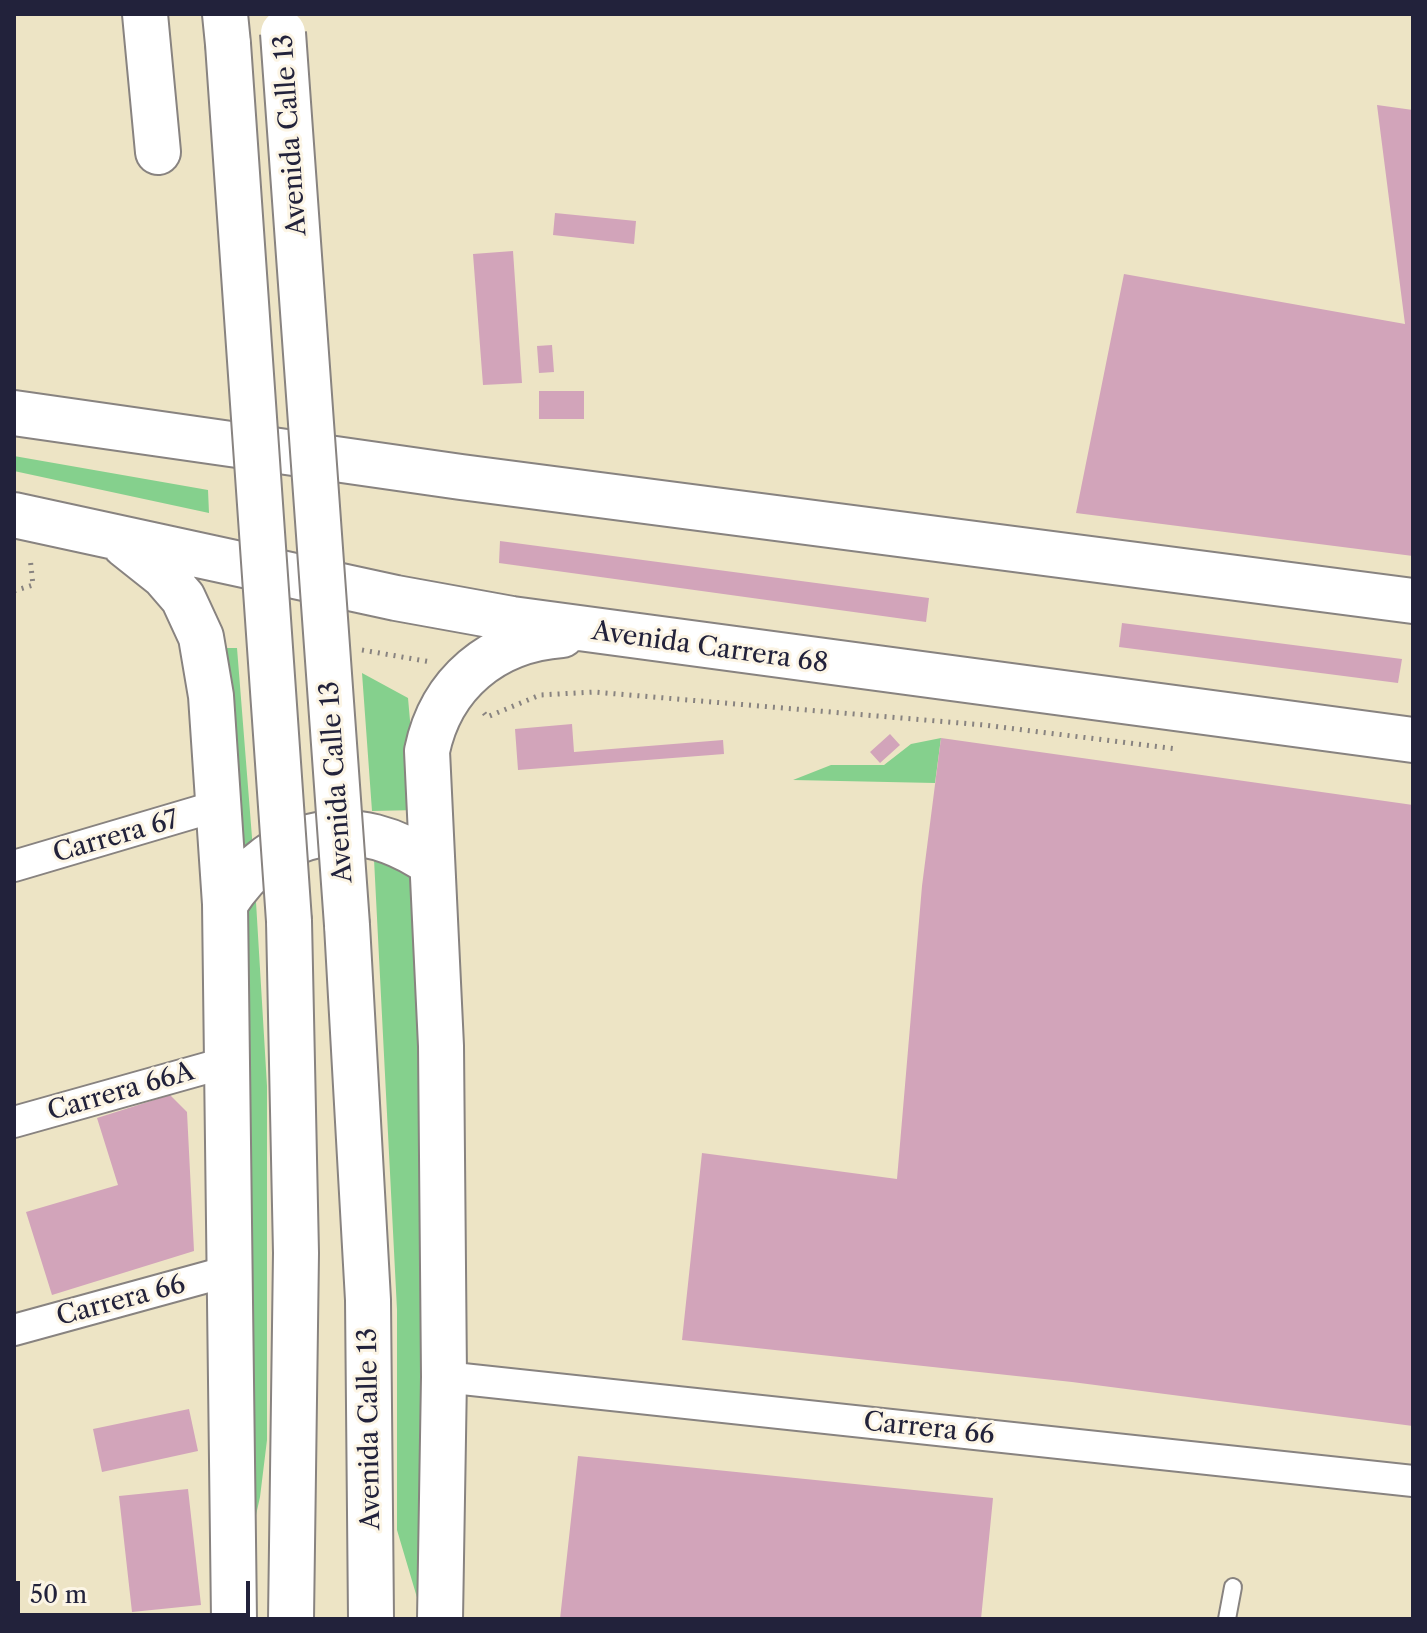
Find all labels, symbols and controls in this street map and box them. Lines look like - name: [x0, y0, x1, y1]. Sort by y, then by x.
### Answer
- street label: Avenida Calle 13: [268, 33, 314, 237]
- street label: Avenida Carrera 68: [590, 616, 830, 680]
- street label: Avenida Calle 13: [314, 680, 360, 884]
- street label: Carrera 67: [50, 804, 182, 870]
- street label: Carrera 66A: [44, 1056, 198, 1128]
- street label: Carrera 66: [53, 1269, 189, 1333]
- street label: Avenida Calle 13: [353, 1328, 387, 1530]
- street label: Carrera 66: [862, 1407, 996, 1451]
- scale bar: [20, 1565, 254, 1615]
- text: 50 m: [30, 1580, 87, 1609]

